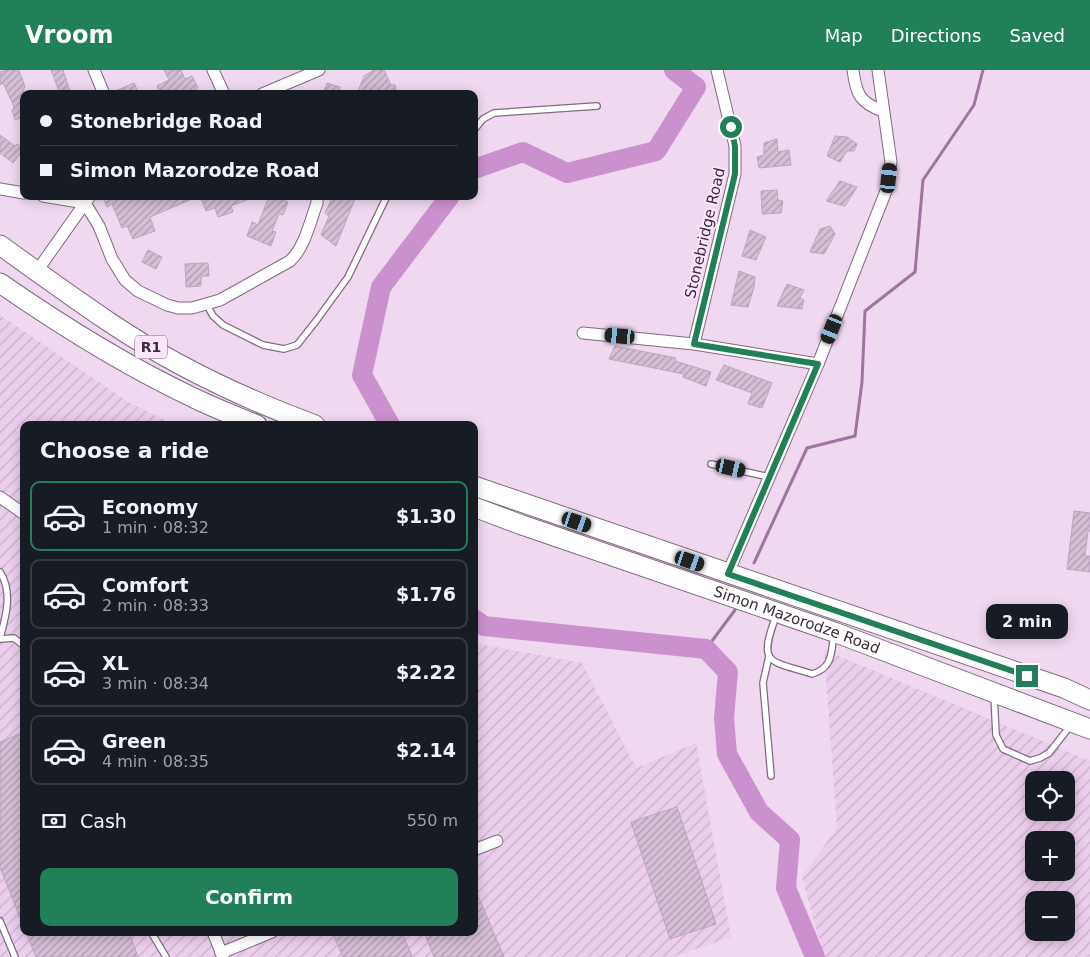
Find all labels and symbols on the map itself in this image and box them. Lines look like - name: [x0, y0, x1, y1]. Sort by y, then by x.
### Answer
- route start: [720, 116, 742, 138]
- car: [879, 162, 898, 194]
- street label: Stonebridge Road: [681, 166, 729, 300]
- car: [819, 312, 844, 346]
- car: [604, 327, 635, 345]
- road number: R1: [135, 336, 167, 358]
- car: [714, 457, 747, 479]
- car: [560, 510, 593, 534]
- car: [673, 549, 706, 573]
- street label: Simon Mazorodze Road: [711, 582, 883, 658]
- callout: 2 min: [986, 604, 1068, 638]
- route end: [1016, 665, 1038, 687]

